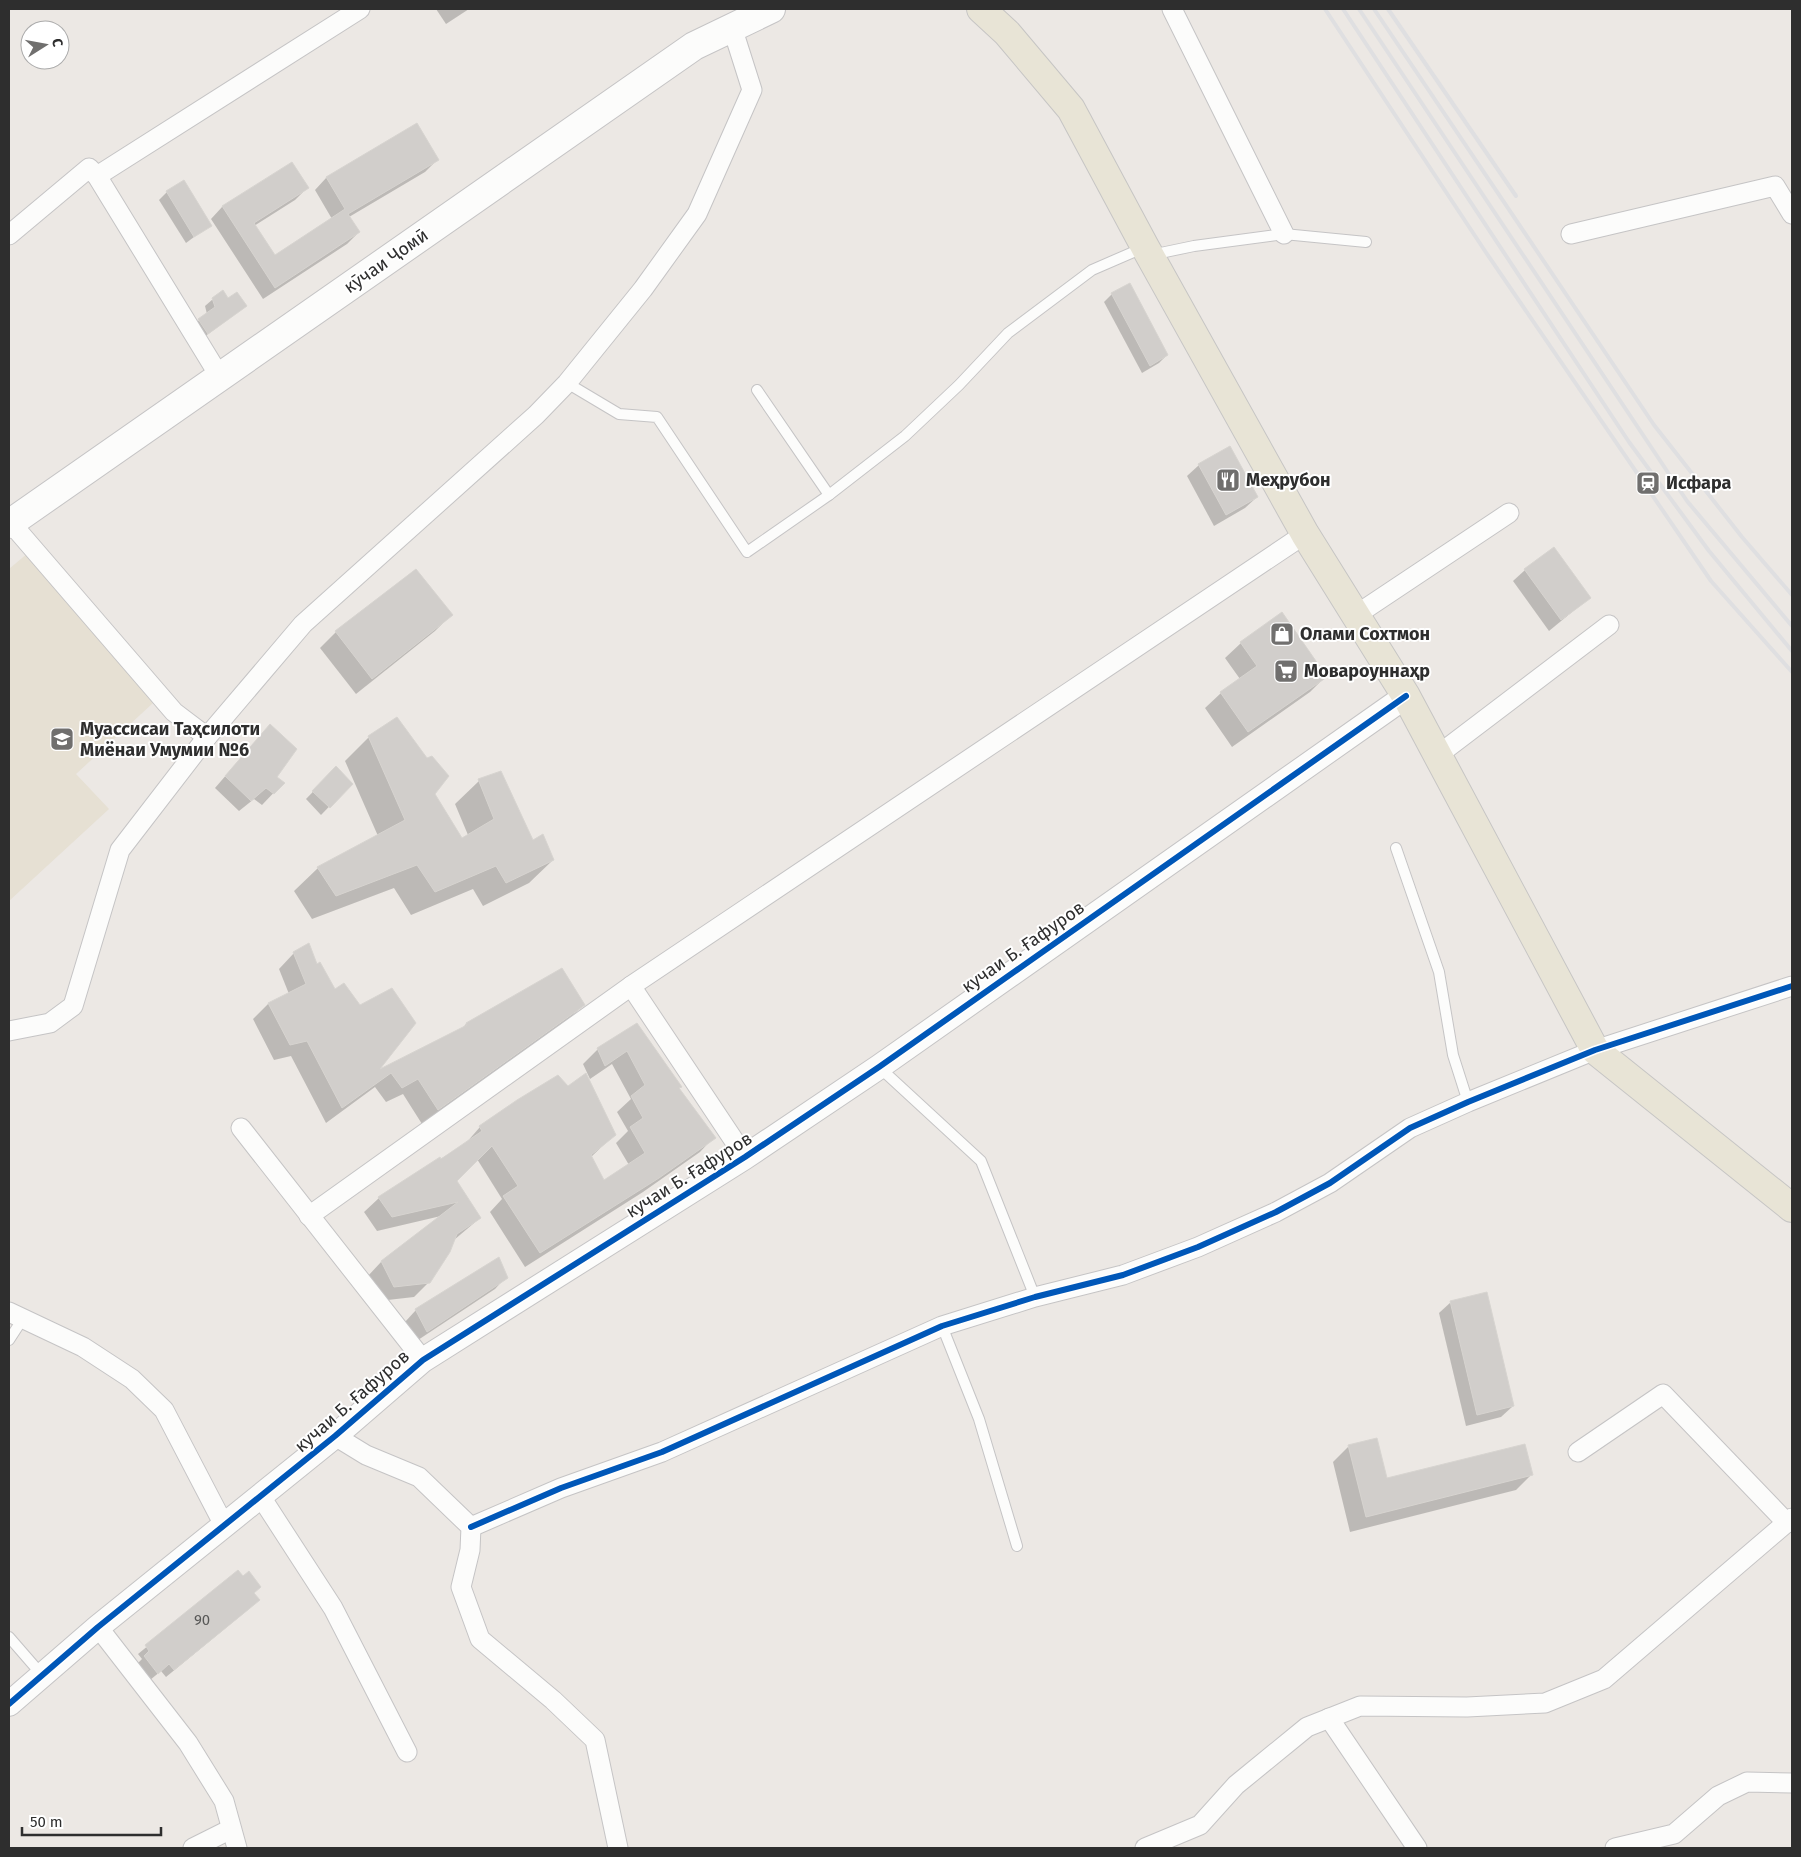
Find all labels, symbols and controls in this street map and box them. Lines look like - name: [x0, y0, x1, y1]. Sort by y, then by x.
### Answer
- north arrow: [20, 20, 70, 70]
- text: С: [48, 37, 66, 48]
- street label: кӯчаи Ҷомӣ: [340, 224, 432, 298]
- restaurant icon: Меҳрубон: [1215, 467, 1241, 493]
- place label: Меҳрубон: [1246, 469, 1331, 491]
- station icon: Исфара: [1635, 470, 1661, 496]
- place label: Исфара: [1666, 472, 1732, 494]
- shop icon: Олами Сохтмон: [1269, 621, 1295, 647]
- place label: Олами Сохтмон: [1300, 623, 1430, 645]
- supermarket icon: Мовароуннаҳр: [1273, 658, 1299, 684]
- place label: Мовароуннаҳр: [1304, 660, 1430, 682]
- place label: Муассисаи Таҳсилоти Миёнаи Умумии №6: [80, 718, 260, 761]
- school or university icon: Муассисаи Таҳсилоти Миёнаи Умумии №6: [49, 726, 75, 752]
- street label: кучаи Б. Ғафуров: [957, 896, 1089, 998]
- street label: кучаи Б. Ғафуров: [622, 1127, 756, 1223]
- street label: кучаи Б. Ғафуров: [290, 1345, 414, 1457]
- house number: 90: [194, 1611, 210, 1629]
- scale bar: [22, 1804, 161, 1836]
- text: 50 m: [30, 1813, 63, 1831]

